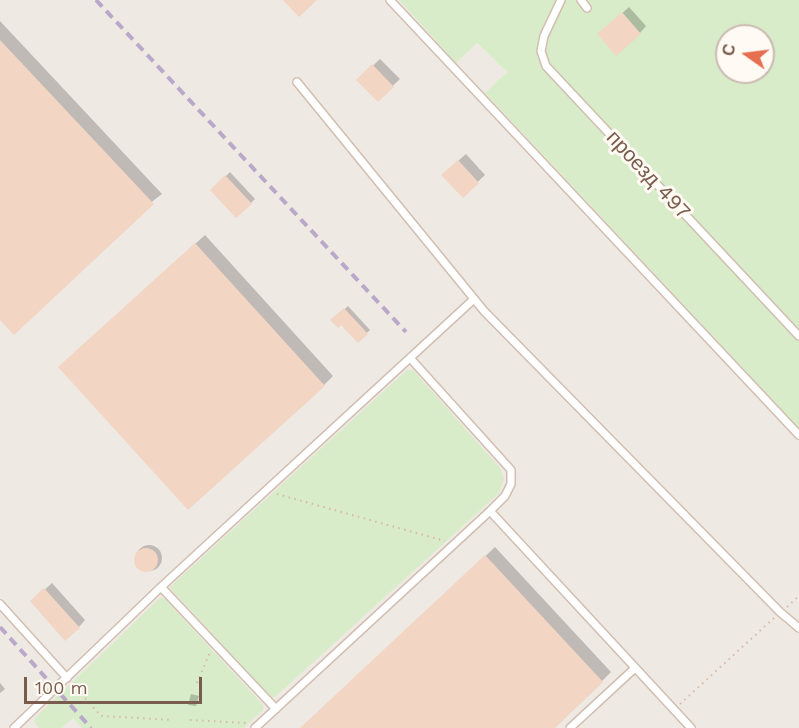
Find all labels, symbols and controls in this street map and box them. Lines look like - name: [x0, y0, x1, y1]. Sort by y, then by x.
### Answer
- north arrow: [715, 24, 775, 84]
- text: С: [718, 42, 740, 58]
- street label: проезд 497: [601, 126, 695, 224]
- scale bar: [27, 665, 206, 703]
- text: 100 m: [35, 677, 88, 698]

